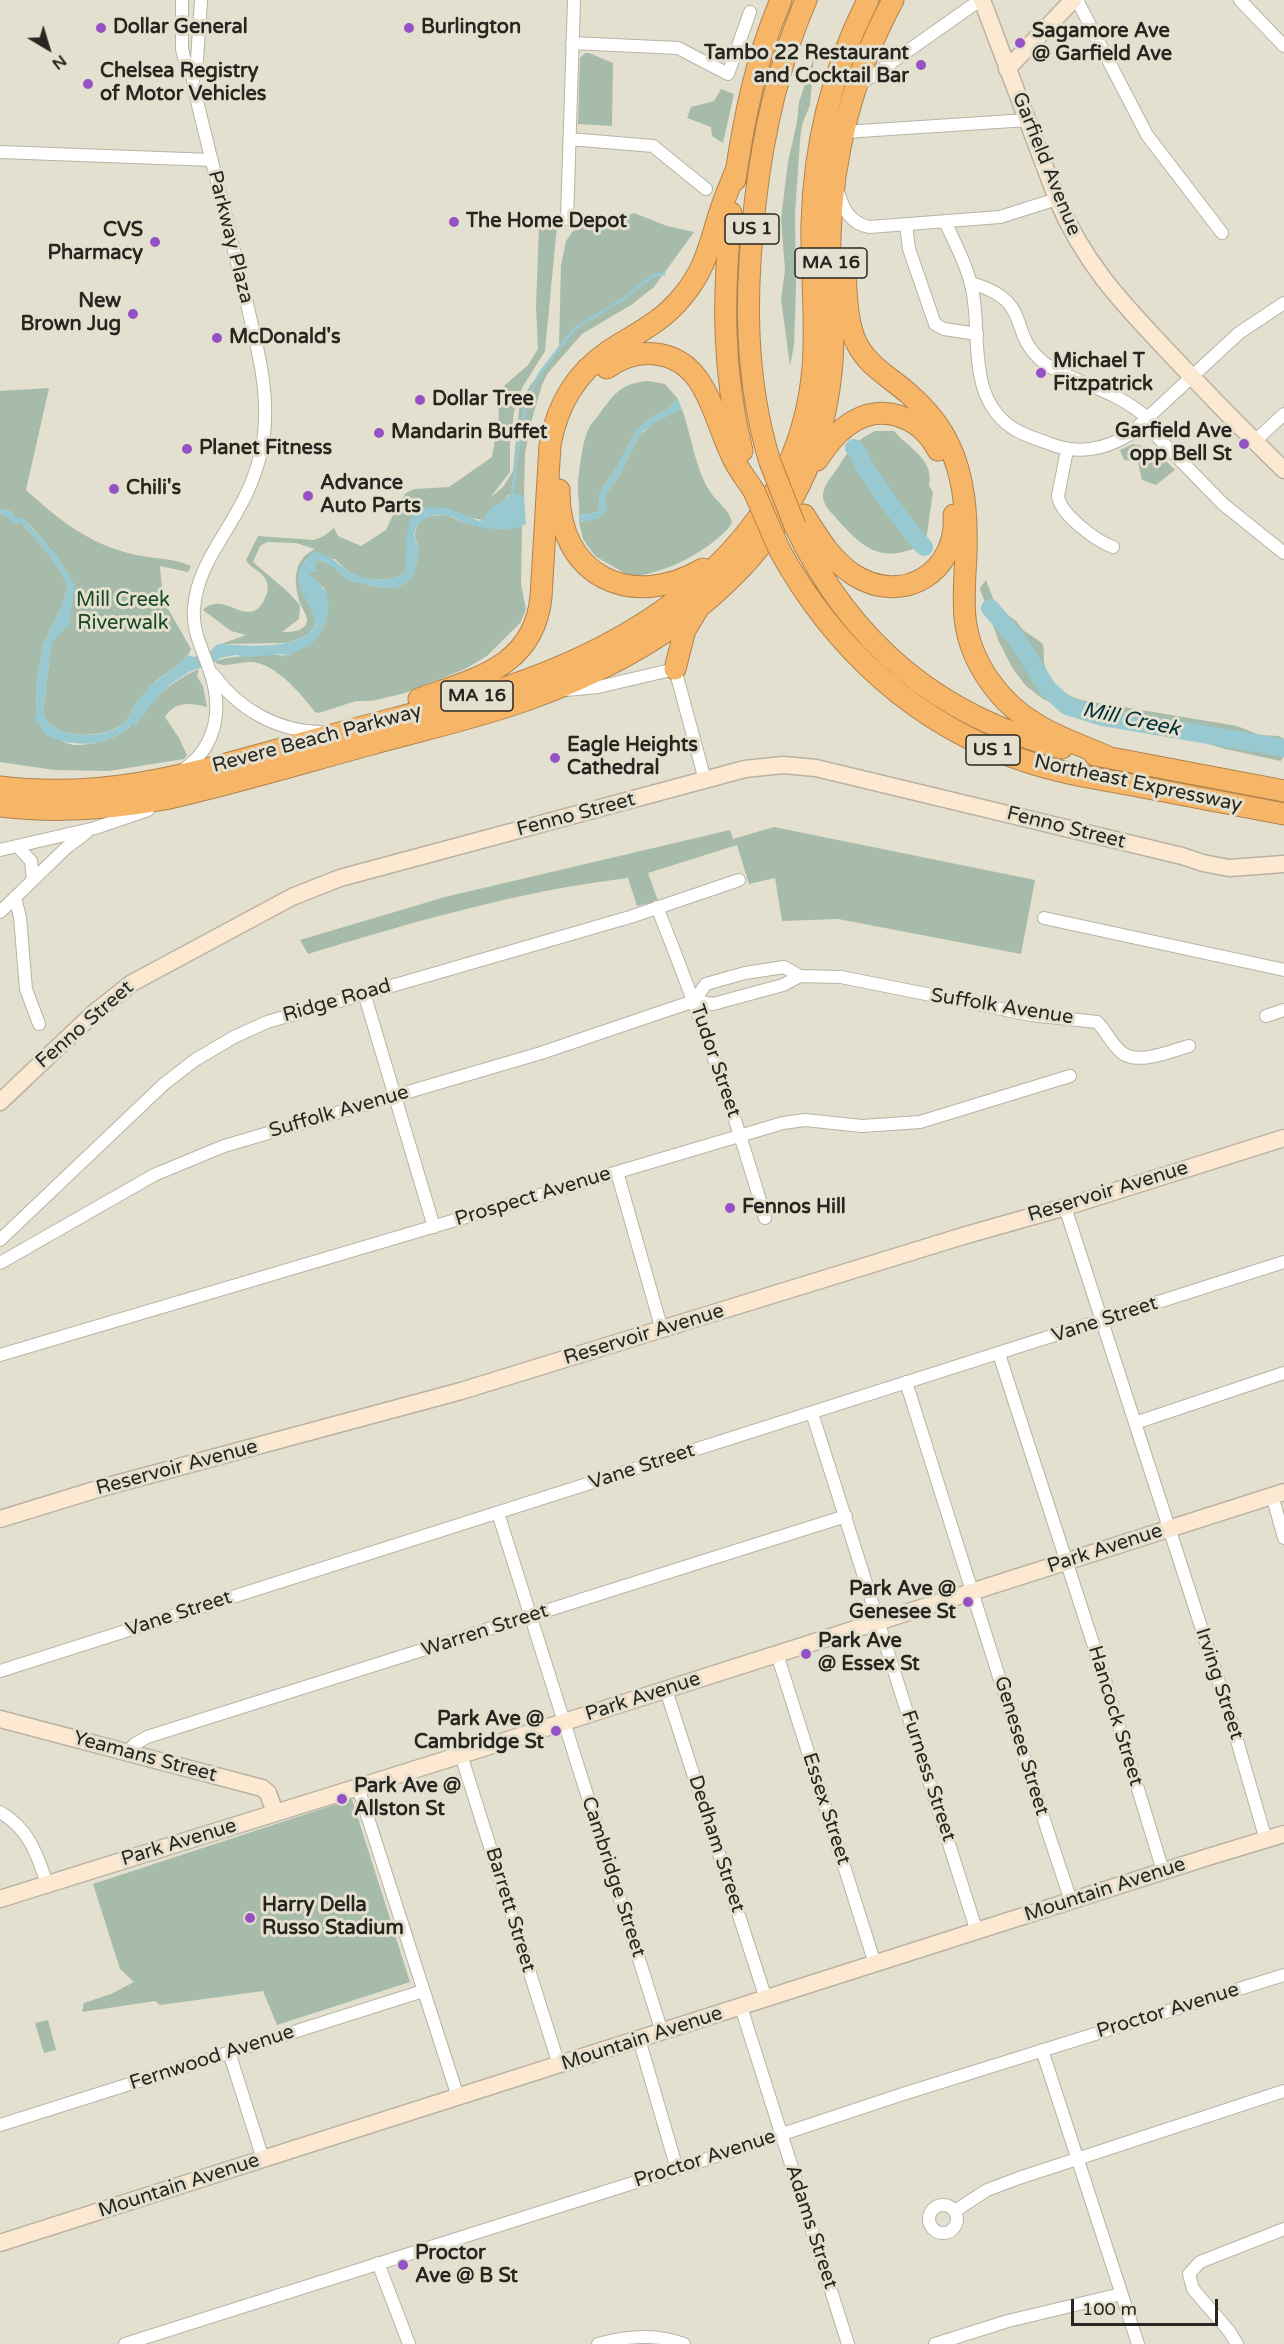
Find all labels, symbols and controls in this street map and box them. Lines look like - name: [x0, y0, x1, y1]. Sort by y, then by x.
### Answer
- place label: Dollar General: [113, 16, 248, 40]
- place label: Burlington: [421, 16, 521, 40]
- north arrow: [18, 18, 78, 78]
- place label: Sagamore Ave @ Garfield Ave: [1032, 20, 1172, 67]
- marker: Dollar General: [94, 21, 108, 35]
- marker: Burlington: [402, 21, 416, 35]
- marker: Sagamore Ave @ Garfield Ave: [1013, 36, 1027, 50]
- place label: Tambo 22 Restaurant and Cocktail Bar: [704, 42, 909, 89]
- text: N: [48, 50, 70, 74]
- marker: Tambo 22 Restaurant and Cocktail Bar: [914, 58, 928, 72]
- place label: Chelsea Registry of Motor Vehicles: [100, 60, 266, 107]
- marker: Chelsea Registry of Motor Vehicles: [81, 77, 95, 91]
- street label: Garfield Avenue: [1006, 89, 1086, 239]
- street label: Parkway Plaza: [202, 168, 258, 306]
- place label: The Home Depot: [466, 210, 627, 234]
- road number: US 1: [725, 214, 779, 244]
- marker: The Home Depot: [447, 215, 461, 229]
- place label: CVS Pharmacy: [48, 219, 143, 266]
- marker: CVS Pharmacy: [148, 235, 162, 249]
- road number: MA 16: [795, 248, 867, 278]
- place label: New Brown Jug: [21, 290, 121, 337]
- marker: New Brown Jug: [126, 307, 140, 321]
- place label: McDonald's: [229, 326, 341, 350]
- marker: McDonald's: [210, 331, 224, 345]
- place label: Michael T Fitzpatrick: [1053, 350, 1153, 397]
- marker: Michael T Fitzpatrick: [1034, 366, 1048, 380]
- place label: Dollar Tree: [432, 388, 534, 412]
- marker: Dollar Tree: [413, 393, 427, 407]
- place label: Garfield Ave opp Bell St: [1115, 420, 1232, 467]
- place label: Mandarin Buffet: [391, 421, 547, 445]
- marker: Mandarin Buffet: [372, 426, 386, 440]
- place label: Planet Fitness: [199, 437, 332, 461]
- marker: Garfield Ave opp Bell St: [1237, 437, 1251, 451]
- marker: Planet Fitness: [180, 442, 194, 456]
- place label: Advance Auto Parts: [320, 472, 421, 519]
- place label: Chili's: [126, 477, 181, 501]
- marker: Chili's: [107, 482, 121, 496]
- marker: Advance Auto Parts: [301, 489, 315, 503]
- park label: Mill Creek Riverwalk: [76, 589, 170, 636]
- road number: MA 16: [441, 681, 513, 711]
- water label: Mill Creek: [1080, 697, 1182, 743]
- street label: Revere Beach Parkway: [210, 699, 424, 779]
- place label: Eagle Heights Cathedral: [567, 734, 698, 781]
- road number: US 1: [966, 735, 1020, 765]
- street label: Northeast Expressway: [1032, 750, 1244, 818]
- marker: Eagle Heights Cathedral: [548, 751, 562, 765]
- street label: Fenno Street: [514, 788, 638, 842]
- street label: Fenno Street: [1004, 802, 1128, 854]
- street label: Ridge Road: [280, 974, 394, 1028]
- street label: Fenno Street: [31, 976, 139, 1074]
- street label: Suffolk Avenue: [929, 984, 1075, 1030]
- street label: Tudor Street: [684, 1001, 746, 1121]
- street label: Suffolk Avenue: [266, 1081, 412, 1143]
- street label: Reservoir Avenue: [1025, 1156, 1191, 1228]
- street label: Prospect Avenue: [452, 1162, 614, 1232]
- place label: Fennos Hill: [742, 1196, 846, 1220]
- marker: Fennos Hill: [723, 1201, 737, 1215]
- street label: Vane Street: [1049, 1292, 1161, 1348]
- street label: Reservoir Avenue: [561, 1299, 727, 1371]
- street label: Reservoir Avenue: [94, 1435, 260, 1501]
- street label: Vane Street: [586, 1439, 698, 1495]
- street label: Park Avenue: [1044, 1519, 1166, 1579]
- place label: Park Ave @ Genesee St: [849, 1578, 956, 1625]
- street label: Vane Street: [123, 1586, 235, 1642]
- marker: Park Ave @ Genesee St: [961, 1595, 975, 1609]
- street label: Warren Street: [419, 1599, 551, 1663]
- street label: Irving Street: [1190, 1625, 1248, 1743]
- place label: Park Ave @ Essex St: [818, 1630, 920, 1677]
- street label: Hancock Street: [1082, 1643, 1148, 1789]
- marker: Park Ave @ Essex St: [799, 1647, 813, 1661]
- street label: Park Avenue: [582, 1667, 704, 1727]
- street label: Genesee Street: [988, 1673, 1054, 1819]
- street label: Furness Street: [896, 1707, 960, 1845]
- place label: Park Ave @ Cambridge St: [414, 1708, 544, 1755]
- marker: Park Ave @ Cambridge St: [549, 1724, 563, 1738]
- street label: Yeamans Street: [71, 1726, 219, 1788]
- street label: Essex Street: [797, 1750, 855, 1868]
- street label: Dedham Street: [683, 1772, 749, 1916]
- place label: Park Ave @ Allston St: [354, 1775, 461, 1822]
- marker: Park Ave @ Allston St: [335, 1792, 349, 1806]
- street label: Cambridge Street: [576, 1794, 650, 1960]
- street label: Park Avenue: [118, 1814, 240, 1872]
- street label: Barrett Street: [480, 1845, 540, 1975]
- street label: Mountain Avenue: [1021, 1853, 1189, 1927]
- place label: Harry Della Russo Stadium: [262, 1894, 404, 1941]
- marker: Harry Della Russo Stadium: [243, 1911, 257, 1925]
- street label: Proctor Avenue: [1094, 1978, 1242, 2044]
- street label: Mountain Avenue: [558, 2002, 726, 2076]
- street label: Fernwood Avenue: [127, 2020, 297, 2096]
- street label: Proctor Avenue: [631, 2125, 779, 2193]
- street label: Mountain Avenue: [95, 2149, 263, 2223]
- street label: Adams Street: [780, 2162, 842, 2292]
- place label: Proctor Ave @ B St: [415, 2242, 518, 2289]
- marker: Proctor Ave @ B St: [396, 2258, 410, 2272]
- scale bar: [1074, 2287, 1221, 2325]
- text: 100 m: [1082, 2298, 1137, 2320]

